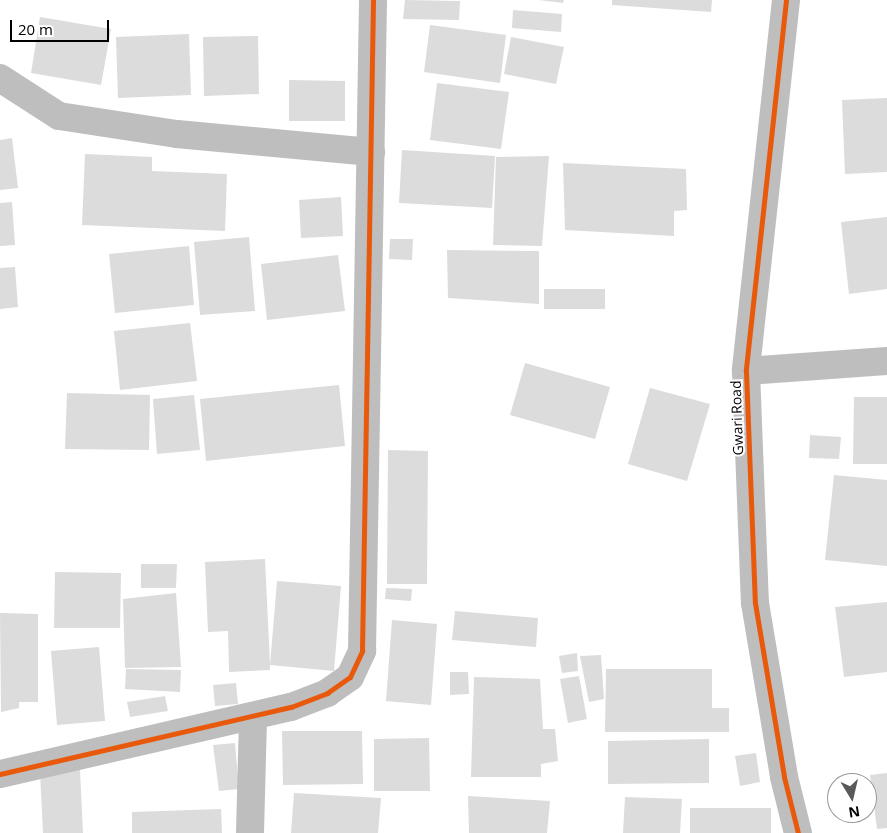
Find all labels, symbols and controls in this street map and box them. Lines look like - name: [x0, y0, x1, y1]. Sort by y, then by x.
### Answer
- scale bar: [12, 10, 111, 42]
- text: 20 m: [18, 19, 53, 39]
- street label: Gwari Road: [727, 380, 747, 456]
- north arrow: [827, 773, 877, 823]
- text: N: [847, 802, 861, 823]

